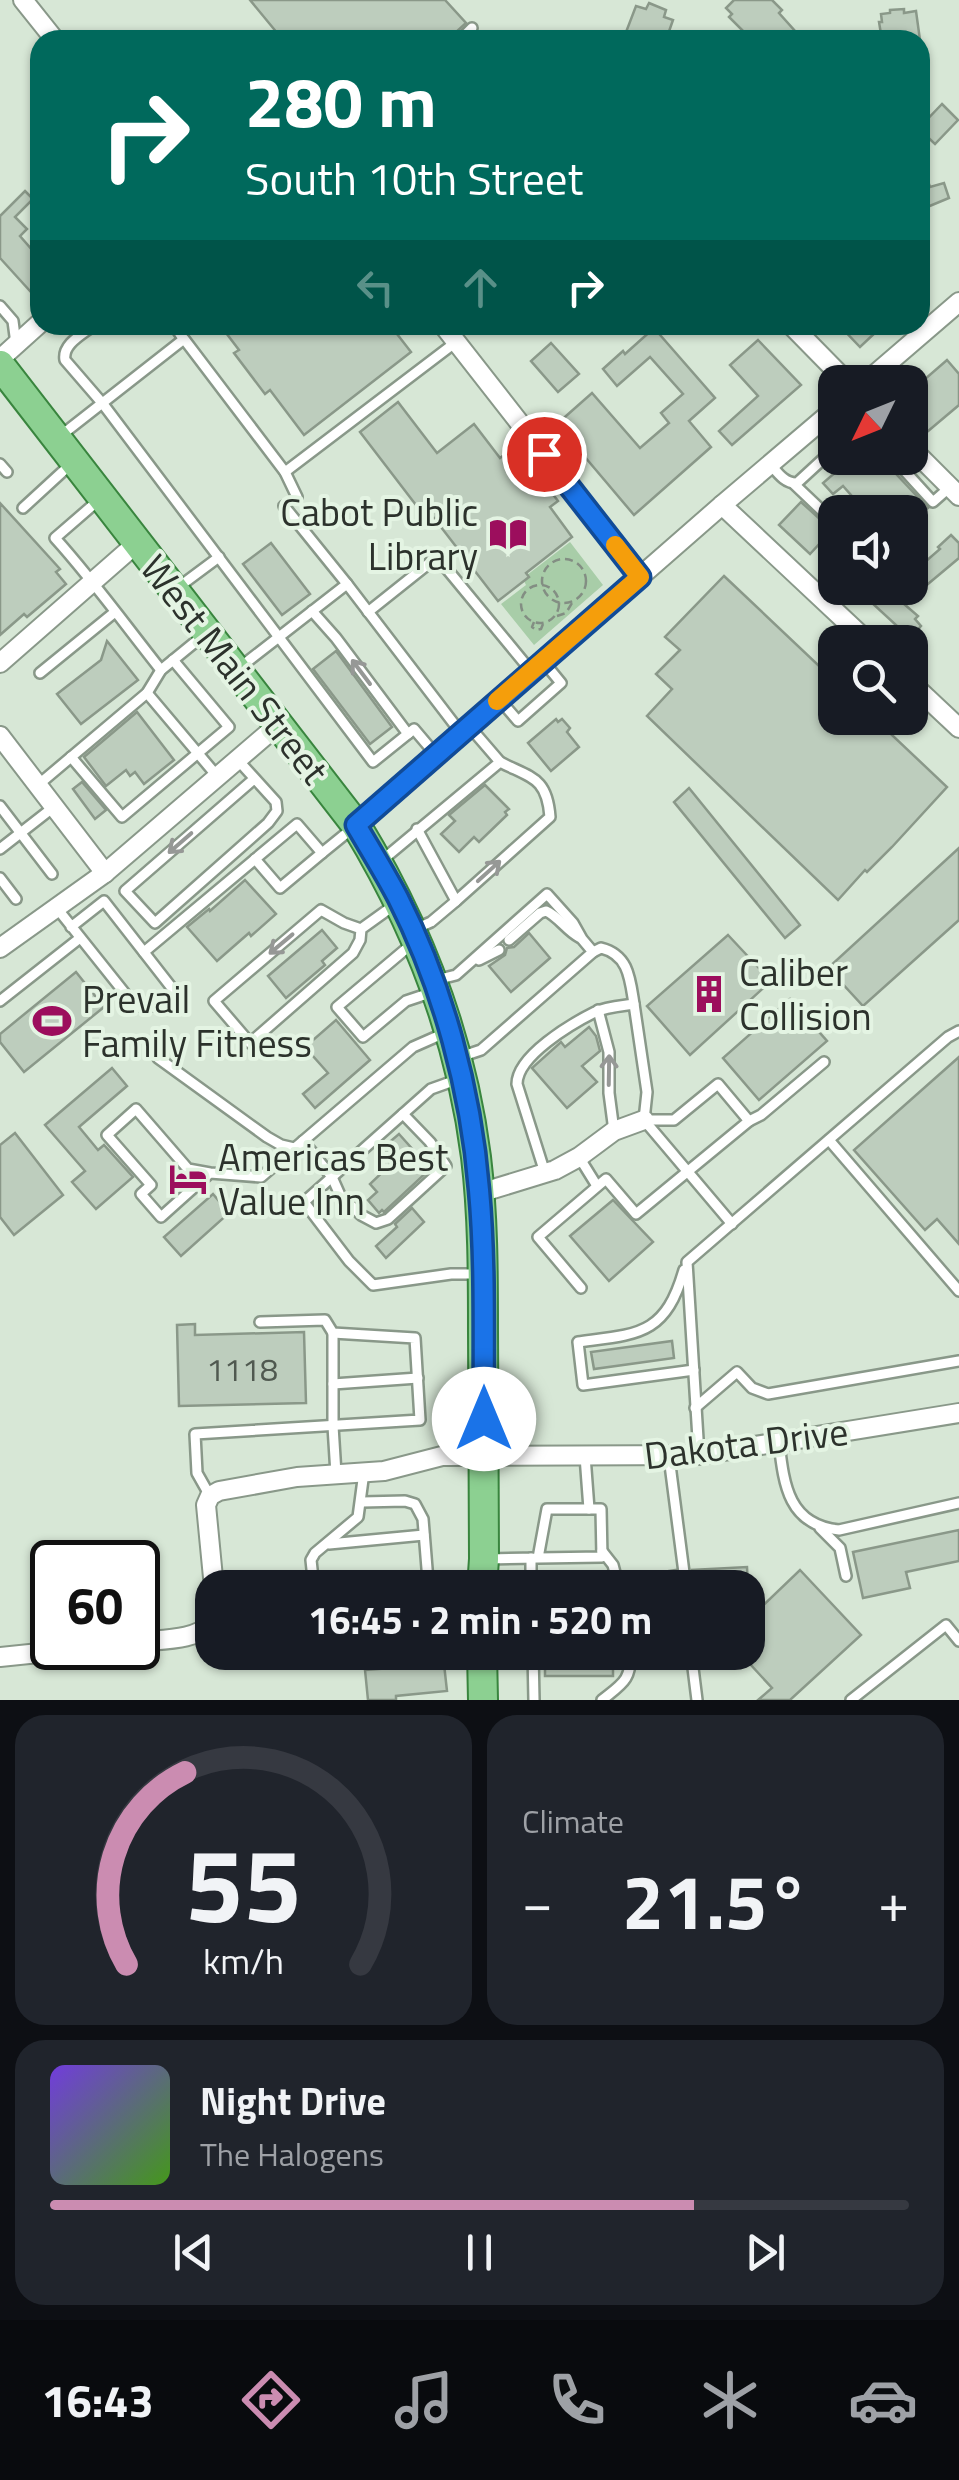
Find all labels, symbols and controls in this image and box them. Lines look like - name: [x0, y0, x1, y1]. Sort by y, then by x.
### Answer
- text: 280 m: [245, 48, 437, 154]
- icon: right: [80, 70, 210, 200]
- text: South 10th Street: [245, 144, 583, 212]
- icon: left: [348, 260, 403, 315]
- icon: ahead: [453, 260, 508, 315]
- icon: right: [558, 260, 613, 315]
- north arrow: [818, 365, 928, 475]
- map controls: [818, 365, 928, 735]
- pin: [502, 412, 587, 497]
- icon: arrive: [517, 427, 572, 482]
- place label: Cabot Public Library: [280, 483, 478, 585]
- button: sound: [818, 495, 928, 605]
- library icon: Cabot Public Library: [487, 513, 529, 555]
- street label: West Main Street: [127, 542, 343, 796]
- button: search: [818, 625, 928, 735]
- one-way arrow: [350, 659, 371, 686]
- one-way arrow: [168, 832, 193, 855]
- one-way arrow: [476, 860, 501, 883]
- one-way arrow: [268, 933, 294, 955]
- place label: Caliber Collision: [739, 943, 872, 1045]
- place label: Prevail Family Fitness: [82, 970, 312, 1072]
- building icon: Caliber Collision: [688, 973, 730, 1015]
- sports icon: Prevail Family Fitness: [31, 1000, 73, 1042]
- one-way arrow: [600, 1055, 618, 1088]
- place label: Americas Best Value Inn: [218, 1128, 448, 1230]
- hotel icon: Americas Best Value Inn: [167, 1158, 209, 1200]
- house number: 1118: [206, 1345, 278, 1393]
- position arrow: [432, 1367, 536, 1471]
- street label: Dakota Drive: [641, 1402, 851, 1484]
- speed limit sign: 60: [30, 1540, 160, 1670]
- text: 16:45 · 2 min · 520 m: [308, 1591, 652, 1649]
- text: Climate: [522, 1797, 624, 1845]
- text: 55: [185, 1804, 302, 1962]
- text: 21.5°: [622, 1844, 809, 1958]
- text: −: [522, 1860, 553, 1943]
- text: +: [878, 1860, 909, 1943]
- text: km/h: [203, 1933, 284, 1988]
- text: Night Drive: [200, 2072, 386, 2130]
- text: The Halogens: [200, 2130, 384, 2178]
- icon: previous: [166, 2225, 221, 2280]
- icon: pause: [452, 2225, 507, 2280]
- icon: next: [738, 2225, 793, 2280]
- icon: directions: [236, 2365, 306, 2435]
- icon: music: [389, 2365, 459, 2435]
- icon: phone: [542, 2365, 612, 2435]
- icon: climate: [695, 2365, 765, 2435]
- icon: car: [848, 2365, 918, 2435]
- text: 16:43: [41, 2366, 154, 2434]

